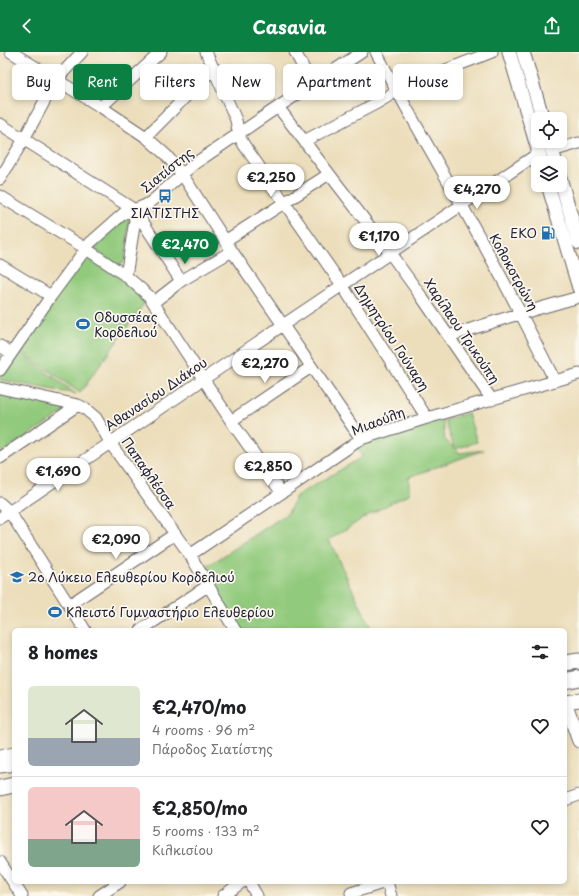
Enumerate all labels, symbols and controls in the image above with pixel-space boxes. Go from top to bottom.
text: Casavia [253,13,326,40]
icon: back [16,15,38,37]
icon: share [541,15,563,37]
chip: Buy [12,64,65,100]
chip: Rent [73,64,132,100]
chip: Filters [140,64,209,100]
chip: New [217,64,275,100]
chip: Apartment [283,64,385,100]
chip: House [393,64,463,100]
map controls [531,112,567,192]
button: locate [531,112,567,148]
street label: Σιατίστης [136,142,197,197]
button: layers [531,156,567,192]
pin: €2,250 [238,164,304,198]
text: €2,250 [246,167,296,186]
pin: €4,270 [444,176,510,210]
text: €4,270 [453,179,501,198]
bus stop icon: ΣΙΑΤΙΣΤΗΣ [157,188,173,204]
place label: ΣΙΑΤΙΣΤΗΣ [131,203,199,222]
pin: €1,170 [346,223,412,257]
place label: EKO [510,223,537,242]
fuel station icon: EKO [540,225,556,241]
text: €1,170 [358,226,400,245]
street label: Κολοκοτρώνη [485,230,543,314]
pin: €2,470 [152,231,218,265]
text: €2,470 [161,234,209,253]
street label: Χαρίλαου Τρικούπη [420,274,505,387]
street label: Δημητρίου Γούναρη [350,279,435,394]
place label: Οδυσσέας Κορδελιού [94,307,158,341]
sports icon: Οδυσσέας Κορδελιού [75,316,91,332]
pin: €2,270 [232,350,298,384]
street label: Αθανασίου Διάκου [101,352,211,435]
text: €2,270 [241,353,289,372]
street label: Μιαούλη [348,402,407,439]
street label: Παπαφλέσσα [118,433,181,513]
pin: €2,850 [235,453,301,487]
text: €2,850 [244,456,292,475]
pin: €1,690 [25,458,91,492]
text: €1,690 [35,461,81,480]
pin: €2,090 [83,526,149,560]
text: €2,090 [91,529,141,548]
place label: 2ο Λύκειο Ελευθερίου Κορδελιού [28,567,235,586]
school or university icon: 2ο Λύκειο Ελευθερίου Κορδελιού [9,569,25,585]
place label: Κλειστό Γυμναστήριο Ελευθερίου [66,602,274,621]
sports icon: Κλειστό Γυμναστήριο Ελευθερίου [47,604,63,620]
text: 8 homes [28,639,98,665]
icon: filters [529,641,551,663]
text: €2,470/mo [152,694,246,720]
icon: home [60,702,108,750]
icon: heart [529,715,551,737]
text: 4 rooms · 96 m² [152,720,255,739]
text: Πάροδος Σιατίστης [152,739,273,758]
text: €2,850/mo [152,795,247,821]
icon: home [60,803,108,851]
icon: heart [529,816,551,838]
text: 5 rooms · 133 m² [152,821,260,840]
text: Κιλκισίου [152,840,213,859]

